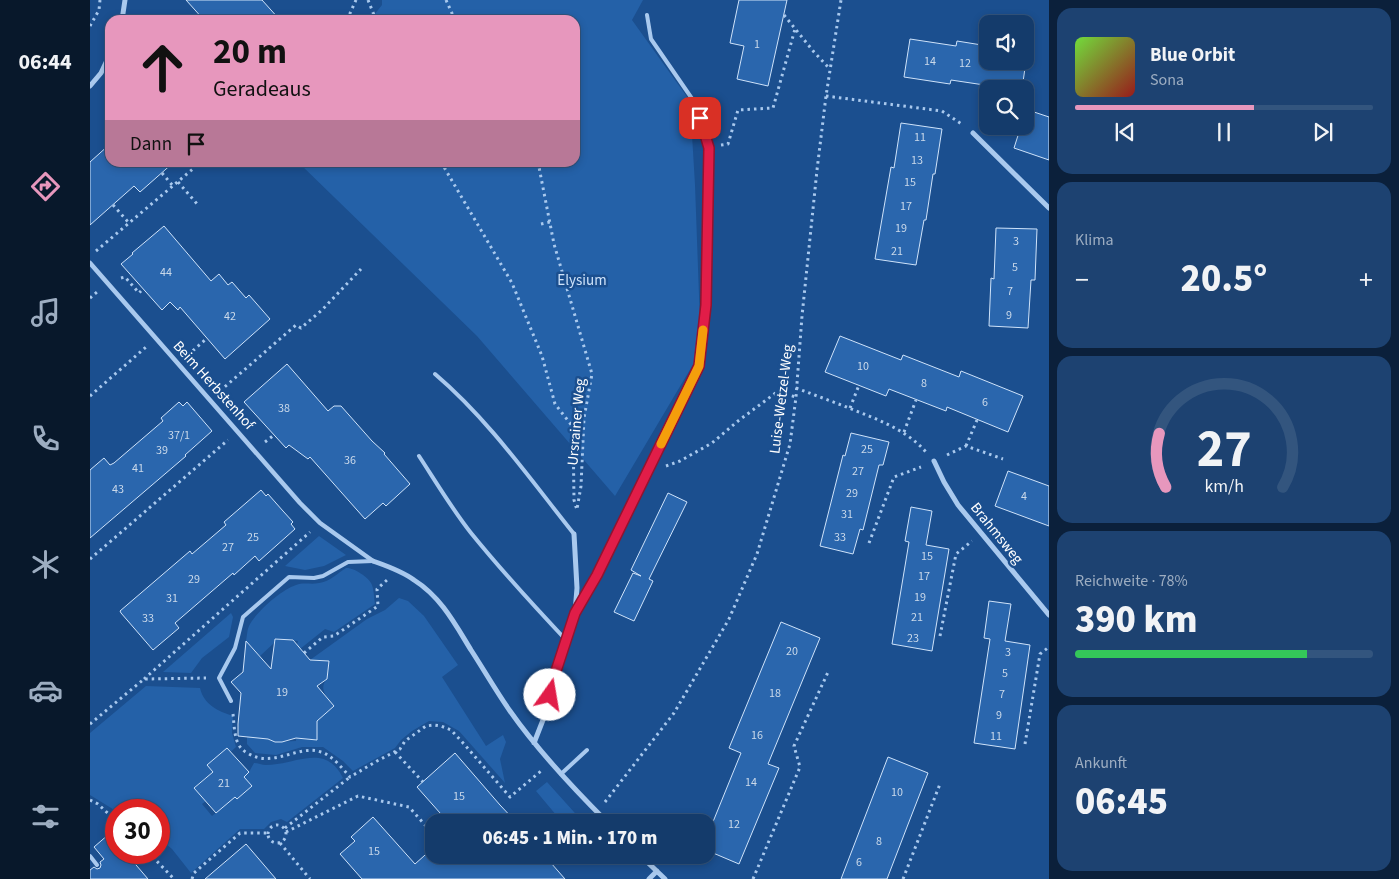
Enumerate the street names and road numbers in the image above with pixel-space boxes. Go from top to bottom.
street label: Beim Herbstenhof [168,336,260,435]
street label: Luise-Wetzel-Weg [764,343,799,455]
street label: Ursrainer Weg [562,377,591,467]
street label: Brahmsweg [965,498,1028,569]

